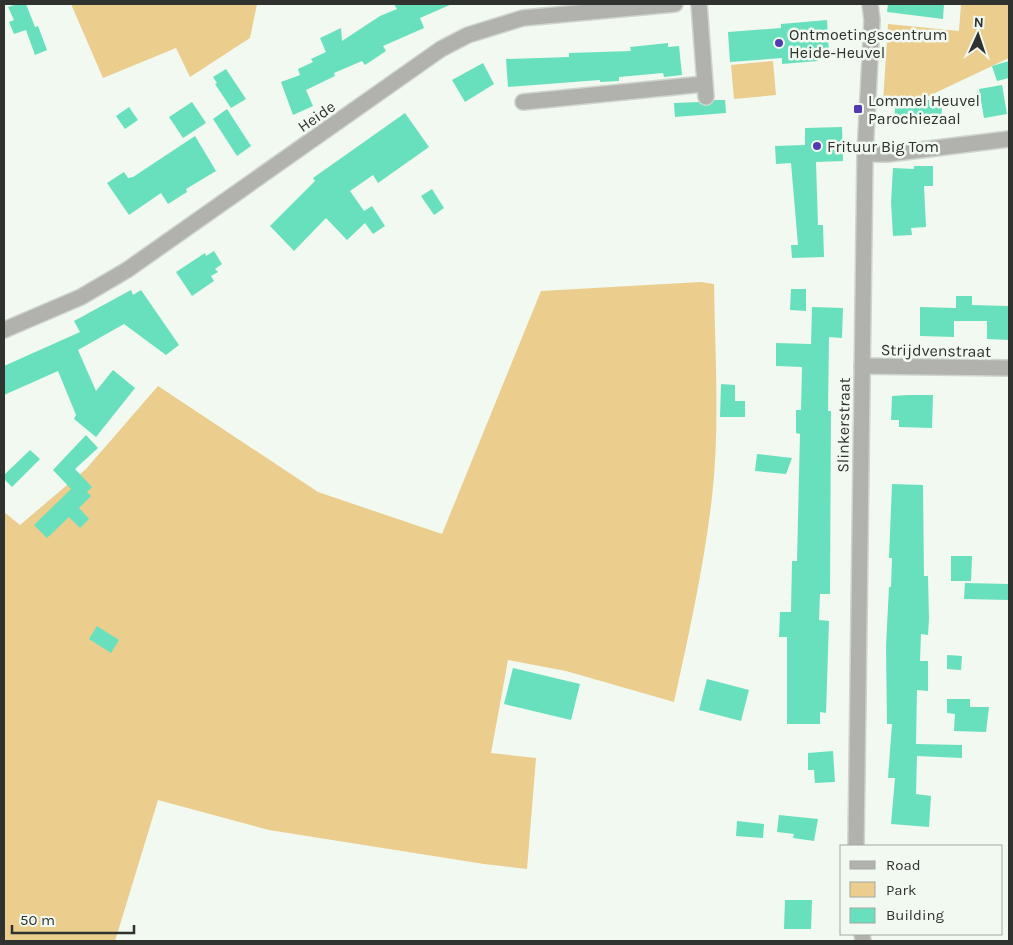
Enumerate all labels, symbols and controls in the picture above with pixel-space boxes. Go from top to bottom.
north arrow [953,10,1003,60]
text: N [973,14,984,31]
place label: Ontmoetingscentrum Heide-Heuvel [789,25,947,62]
marker: Ontmoetingscentrum Heide-Heuvel [773,37,785,49]
place label: Lommel Heuvel Parochiezaal [868,91,980,128]
street label: Heide [294,97,339,136]
marker: Lommel Heuvel Parochiezaal [852,103,864,115]
place label: Frituur Big Tom [827,137,939,156]
marker: Frituur Big Tom [811,140,823,152]
street label: Strijdvenstraat [881,340,991,361]
street label: Slinkerstraat [833,377,854,473]
legend [840,845,1003,935]
text: Road [886,856,921,874]
text: Park [886,881,916,899]
scale bar [12,902,135,934]
text: Building [886,906,944,924]
text: 50 m [20,911,55,929]

